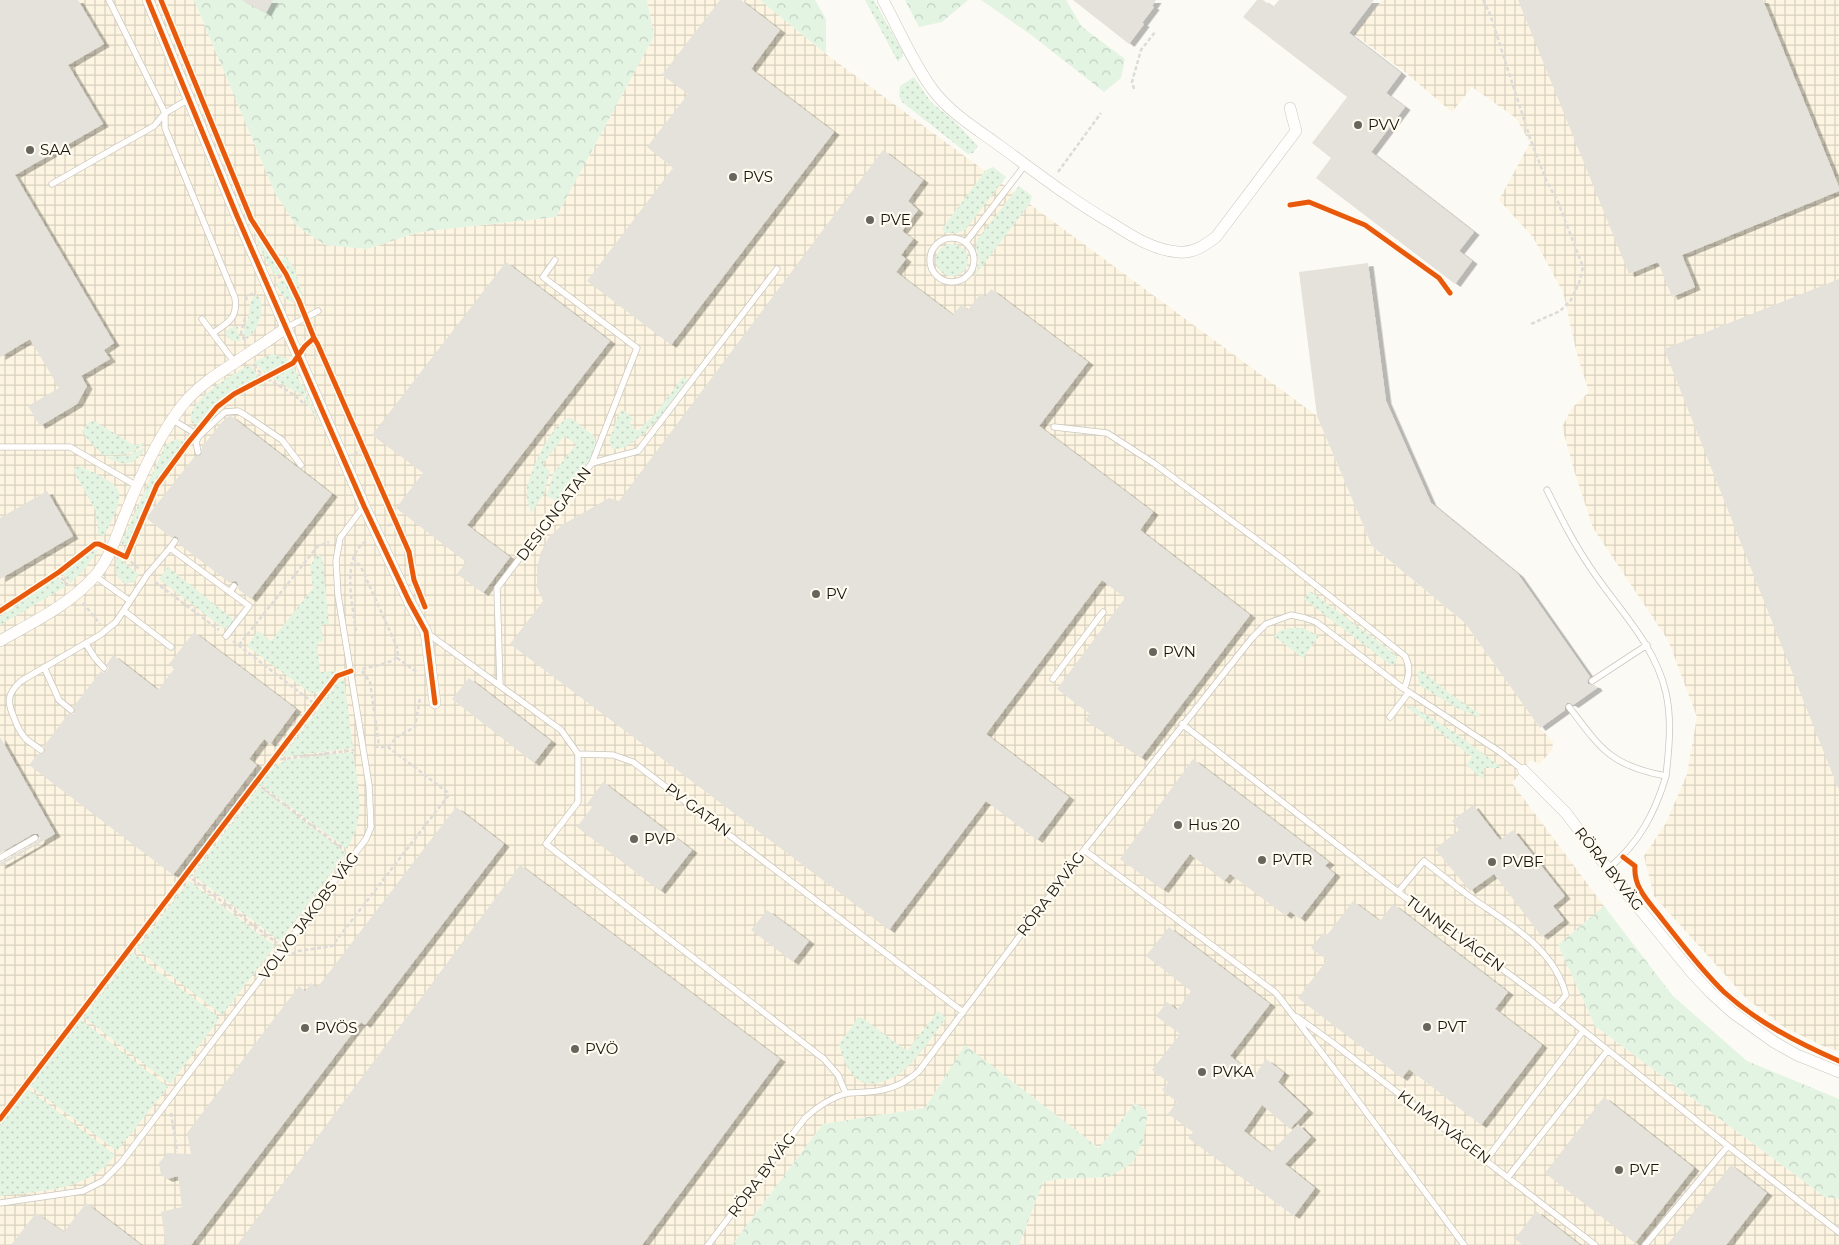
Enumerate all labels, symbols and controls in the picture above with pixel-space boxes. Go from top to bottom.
place label: PVV [1368,115,1400,134]
marker: PVV [1352,119,1364,131]
place label: SAA [40,140,71,159]
marker: SAA [24,144,36,156]
place label: PVS [743,167,773,186]
marker: PVS [727,171,739,183]
place label: PVE [880,210,911,229]
marker: PVE [864,214,876,226]
street label: DESIGNGATAN [512,463,595,564]
place label: PV [826,584,848,603]
marker: PV [810,588,822,600]
place label: PVN [1163,642,1196,661]
marker: PVN [1147,646,1159,658]
street label: PV GATAN [662,779,735,841]
place label: Hus 20 [1188,815,1240,834]
marker: Hus 20 [1172,819,1184,831]
street label: RÖRA BYVÄG [1571,823,1648,914]
place label: PVP [644,829,676,848]
marker: PVP [628,833,640,845]
street label: VOLVO JAKOBS VÄG [254,848,363,983]
street label: RÖRA BYVÄG [1013,848,1089,940]
place label: PVTR [1272,850,1313,869]
place label: PVBF [1502,852,1544,871]
marker: PVTR [1256,854,1268,866]
marker: PVBF [1486,856,1498,868]
street label: TUNNELVÄGEN [1402,891,1508,976]
place label: PVT [1437,1017,1467,1036]
place label: PVÖS [315,1018,358,1037]
marker: PVT [1421,1021,1433,1033]
marker: PVÖS [299,1022,311,1034]
place label: PVÖ [585,1039,618,1058]
marker: PVÖ [569,1043,581,1055]
place label: PVKA [1212,1062,1254,1081]
marker: PVKA [1196,1066,1208,1078]
street label: KLIMATVÄGEN [1394,1085,1495,1168]
street label: RÖRA BYVÄG [724,1129,800,1221]
place label: PVF [1629,1160,1659,1179]
marker: PVF [1613,1164,1625,1176]

